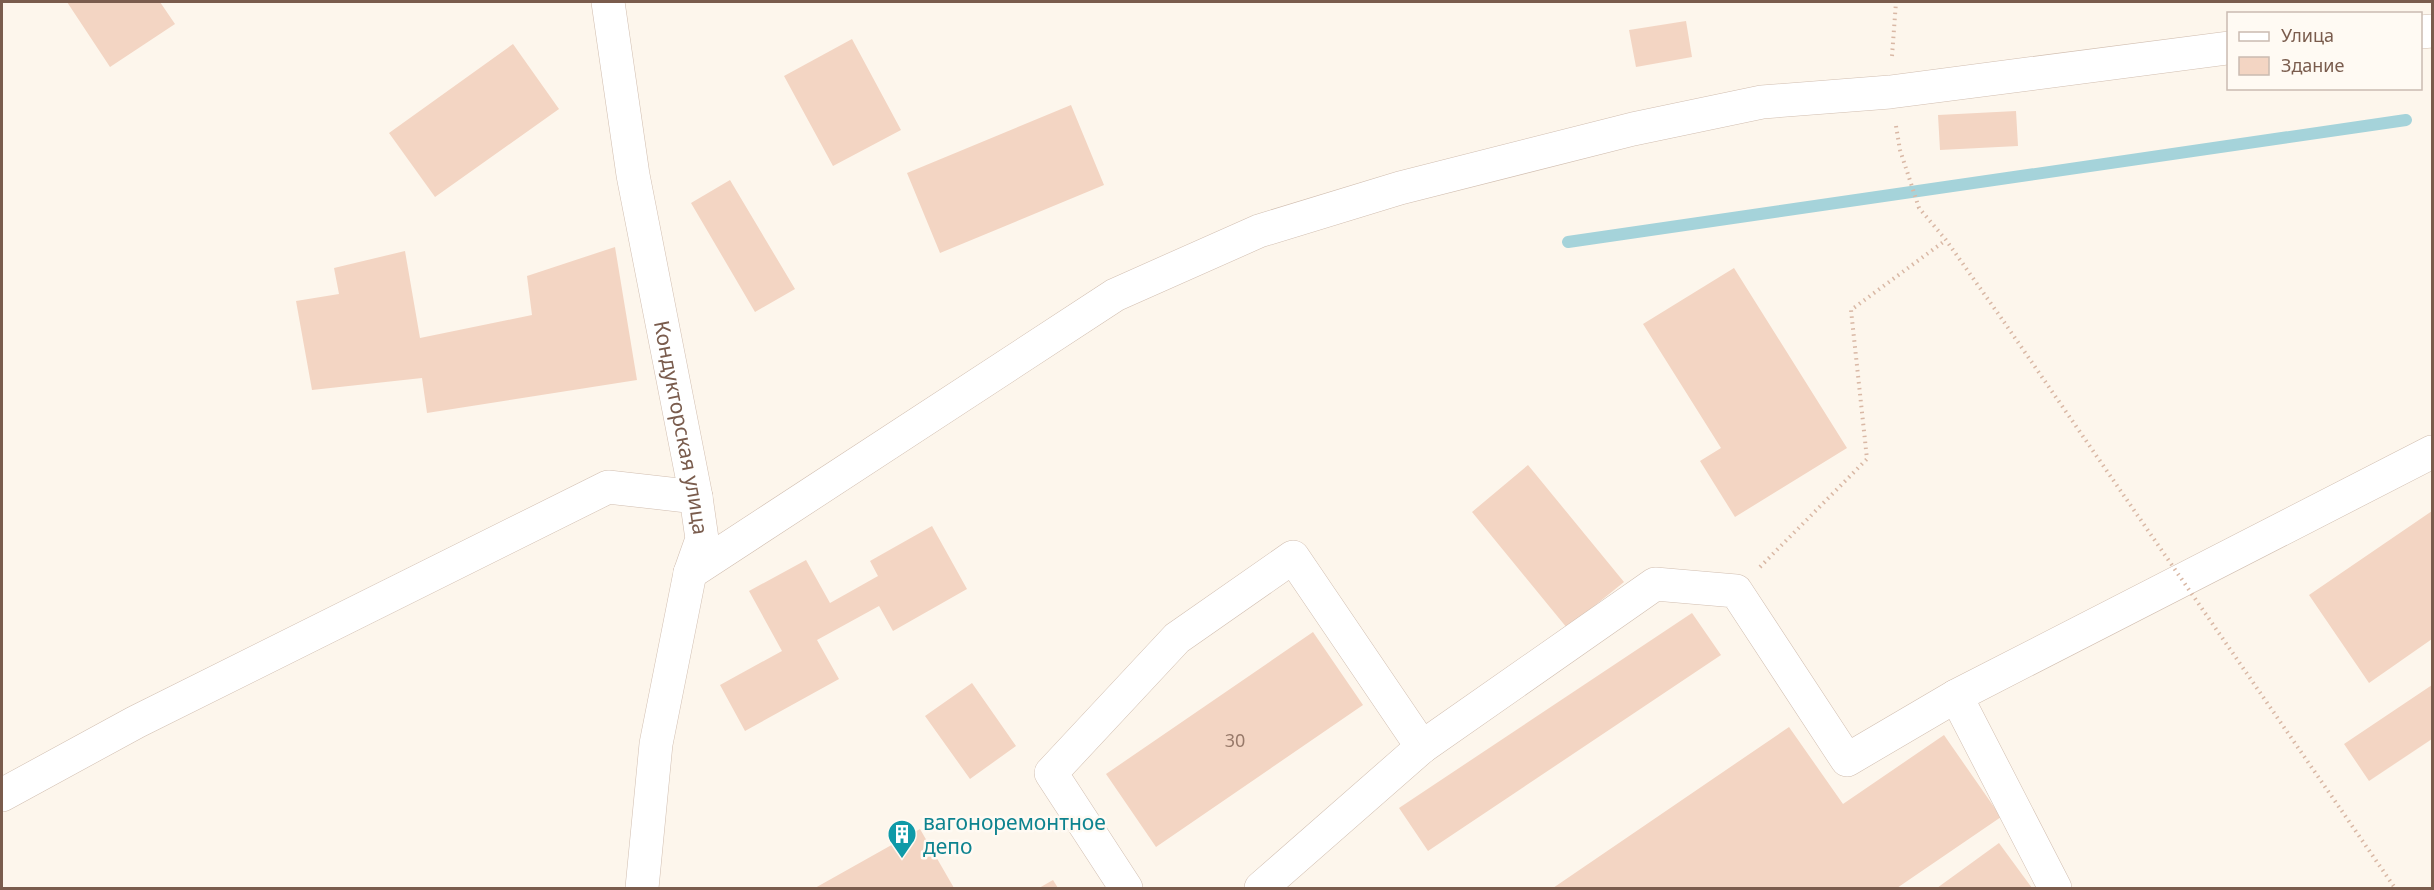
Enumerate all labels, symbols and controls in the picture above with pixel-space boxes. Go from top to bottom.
legend [2227,12,2422,90]
text: Улица [2281,23,2334,47]
text: Здание [2281,53,2345,77]
street label: Кондукторская улица [648,318,715,536]
house number: 30 [1225,728,1245,752]
place label: вагоноремонтное депо [923,808,1106,860]
building icon: вагоноремонтное депо [886,818,918,860]

